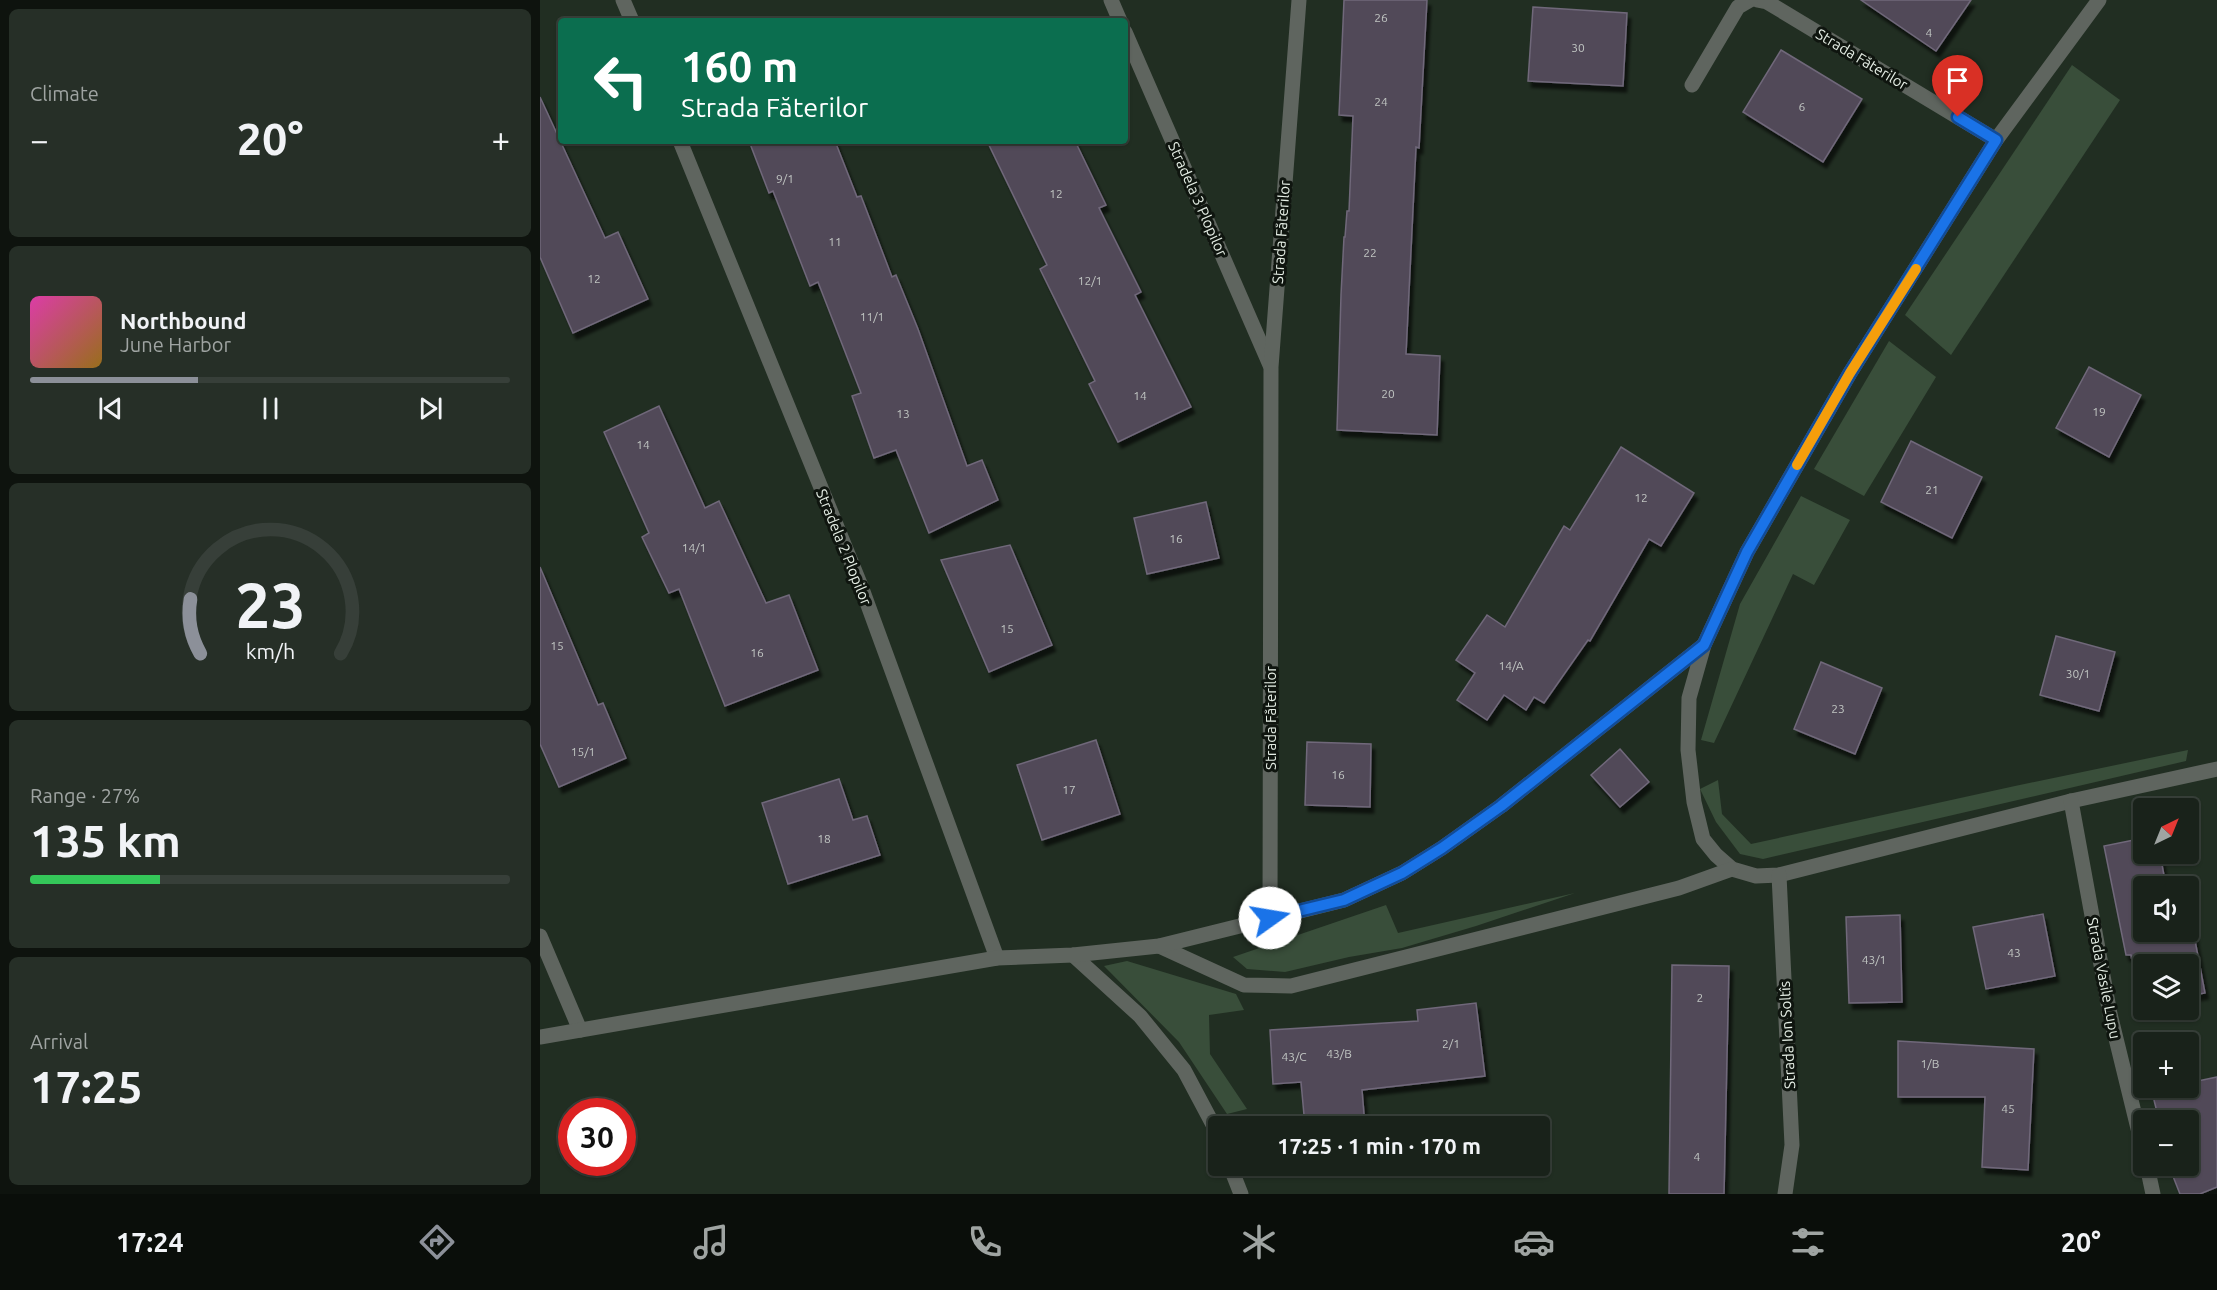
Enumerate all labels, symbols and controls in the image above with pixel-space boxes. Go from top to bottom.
house number: 26 [1374,11,1388,24]
street label: Strada Făterilor [1813,25,1911,93]
house number: 4 [1926,26,1933,39]
house number: 30 [1571,41,1585,54]
icon: left [582,42,660,120]
text: 160 m [681,43,798,90]
pin [1932,55,1983,117]
icon: arrive [1941,64,1974,97]
text: Climate [30,82,99,105]
text: Strada Făterilor [681,92,868,122]
house number: 24 [1374,95,1388,108]
house number: 6 [1799,100,1806,113]
text: 20° [237,113,303,164]
text: − [30,121,49,158]
text: + [491,121,510,158]
street label: Stradela 3 Plopilor [1165,139,1231,259]
house number: 9/1 [776,172,794,185]
street label: Strada Făterilor [1269,179,1293,284]
house number: 12 [1049,187,1063,200]
house number: 11 [828,235,842,248]
house number: 22 [1363,246,1377,259]
house number: 12 [587,272,601,285]
house number: 12/1 [1078,274,1102,287]
text: Northbound [120,308,246,333]
house number: 11/1 [860,310,884,323]
text: June Harbor [120,333,231,356]
house number: 20 [1381,387,1395,400]
house number: 14 [1133,389,1147,402]
icon: previous [94,392,127,425]
icon: pause [254,392,287,425]
icon: next [414,392,447,425]
house number: 19 [2092,405,2106,418]
house number: 13 [896,407,910,420]
house number: 14 [636,438,650,451]
house number: 21 [1925,483,1939,496]
street label: Stradela 2 Plopilor [813,486,875,608]
house number: 12 [1634,491,1648,504]
house number: 16 [1169,532,1183,545]
house number: 14/1 [682,541,706,554]
text: 23 [235,570,305,640]
house number: 15 [1000,622,1014,635]
text: km/h [245,639,295,663]
house number: 15 [550,639,564,652]
house number: 16 [750,646,764,659]
house number: 14/A [1498,659,1524,672]
street label: Strada Făterilor [1262,666,1279,770]
house number: 30/1 [2066,667,2090,680]
house number: 23 [1831,702,1845,715]
house number: 15/1 [571,745,595,758]
house number: 16 [1331,768,1345,781]
house number: 17 [1062,783,1076,796]
text: Range · 27% [30,784,140,807]
north arrow [2133,798,2199,864]
map controls [2133,798,2199,1176]
text: 135 km [30,815,181,866]
house number: 18 [817,832,831,845]
button: sound [2133,876,2199,942]
position arrow [1238,886,1302,950]
street label: Strada Vasile Lupu [2084,916,2124,1040]
house number: 43 [2007,946,2021,959]
house number: 43/1 [1862,953,1886,966]
button: layers [2133,954,2199,1020]
street label: Strada Ion Soltîs [1776,980,1798,1090]
house number: 2 [1697,991,1703,1004]
text: Arrival [30,1030,88,1053]
button: + [2133,1032,2199,1098]
house number: 2/1 [1442,1037,1460,1050]
house number: 43/B [1326,1047,1352,1060]
house number: 43/C [1281,1050,1307,1063]
house number: 1/B [1921,1057,1939,1070]
text: 17:25 [30,1061,143,1112]
speed limit sign: 30 [558,1098,636,1176]
house number: 45 [2001,1102,2015,1115]
button: − [2133,1110,2199,1176]
text: 17:25 · 1 min · 170 m [1277,1133,1481,1158]
house number: 4 [1694,1150,1701,1163]
icon: directions [416,1221,458,1263]
icon: music [690,1221,732,1263]
icon: phone [964,1221,1006,1263]
icon: climate [1238,1221,1280,1263]
icon: car [1513,1221,1555,1263]
icon: filters [1787,1221,1829,1263]
text: 17:24 [116,1227,184,1257]
text: 20° [2061,1227,2101,1257]

